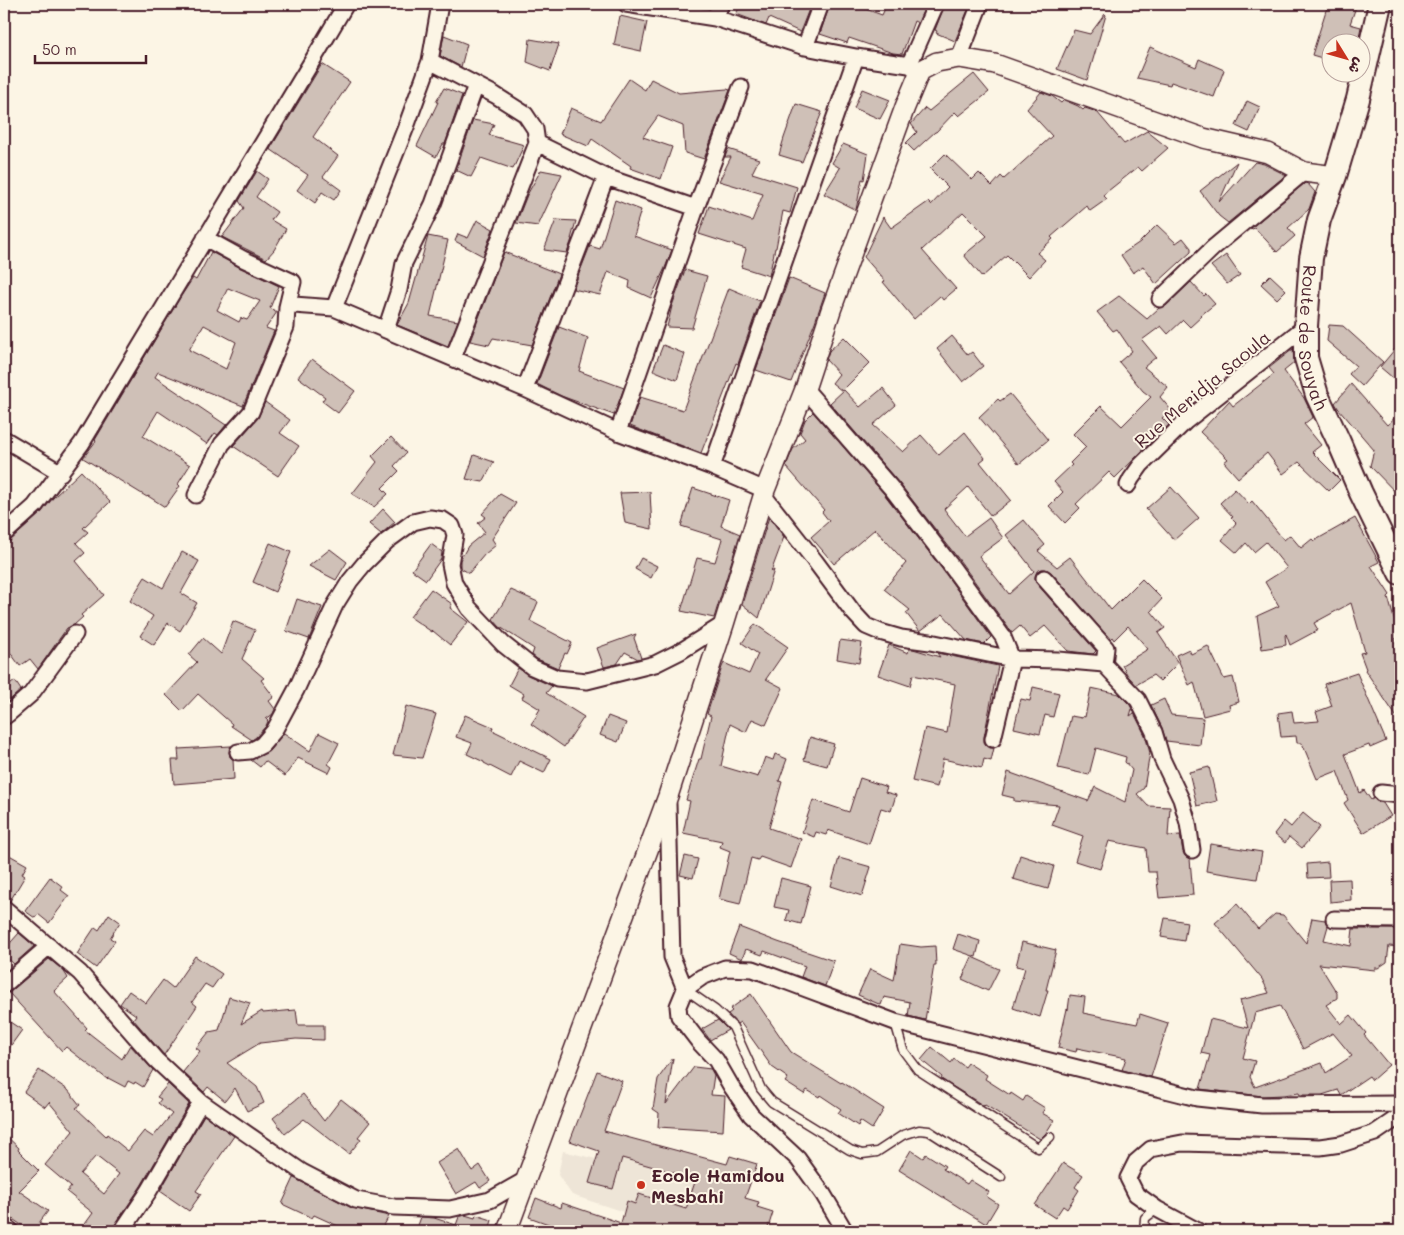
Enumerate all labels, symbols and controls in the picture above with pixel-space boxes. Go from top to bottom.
scale bar [35,32,146,64]
north arrow [1322,32,1372,82]
text: 50 m [42,39,77,59]
text: ش [1345,54,1369,78]
street label: Route de Souyah [1294,264,1334,414]
street label: Rue Meridja Saoula [1129,325,1275,453]
place label: Ecole Hamidou Mesbahi [651,1163,785,1208]
marker: Ecole Hamidou Mesbahi [635,1179,647,1191]

